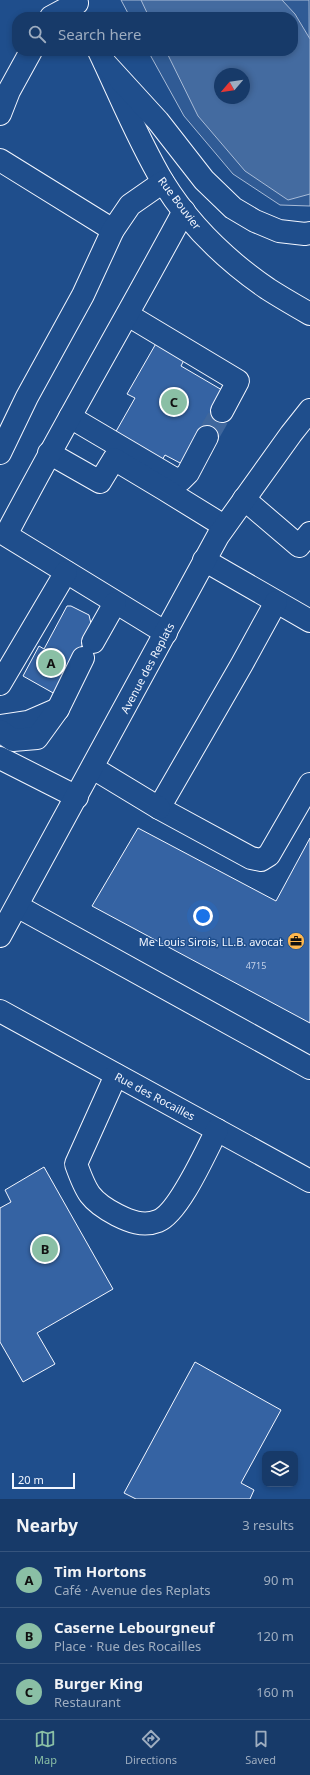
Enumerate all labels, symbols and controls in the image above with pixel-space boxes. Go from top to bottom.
search box [12,12,298,56]
icon: search [26,23,48,45]
text: Search here [58,24,141,44]
north arrow [214,68,250,104]
street label: Rue Bouvier [155,174,205,233]
pin: C [161,387,187,417]
street label: Avenue des Replats [117,620,177,716]
pin: A [38,648,64,678]
your location [193,906,213,926]
office icon: Me Louis Sirois, LL.B. avocat [286,931,306,951]
place label: Me Louis Sirois, LL.B. avocat [139,934,283,949]
house number: 4715 [246,959,266,972]
street label: Rue des Rocailles [112,1069,198,1123]
pin: B [32,1234,58,1264]
map controls [262,1451,298,1487]
button: layers [262,1451,298,1487]
scale bar [12,1471,75,1490]
text: 20 m [18,1472,44,1487]
text: Nearby [16,1514,78,1537]
text: 3 results [242,1516,294,1534]
text: Tim Hortons [54,1561,146,1581]
text: A [25,1571,34,1589]
text: 90 m [264,1571,294,1589]
text: Café · Avenue des Replats [54,1581,211,1599]
text: Caserne Lebourgneuf [54,1617,215,1637]
text: B [25,1627,33,1645]
text: 120 m [256,1627,294,1645]
text: Place · Rue des Rocailles [54,1637,201,1655]
text: Burger King [54,1673,143,1693]
text: C [25,1683,33,1701]
text: 160 m [256,1683,294,1701]
text: Restaurant [54,1693,121,1711]
tab: Map [34,1728,57,1767]
tab: Directions [125,1728,177,1767]
tab: Saved [245,1728,276,1767]

